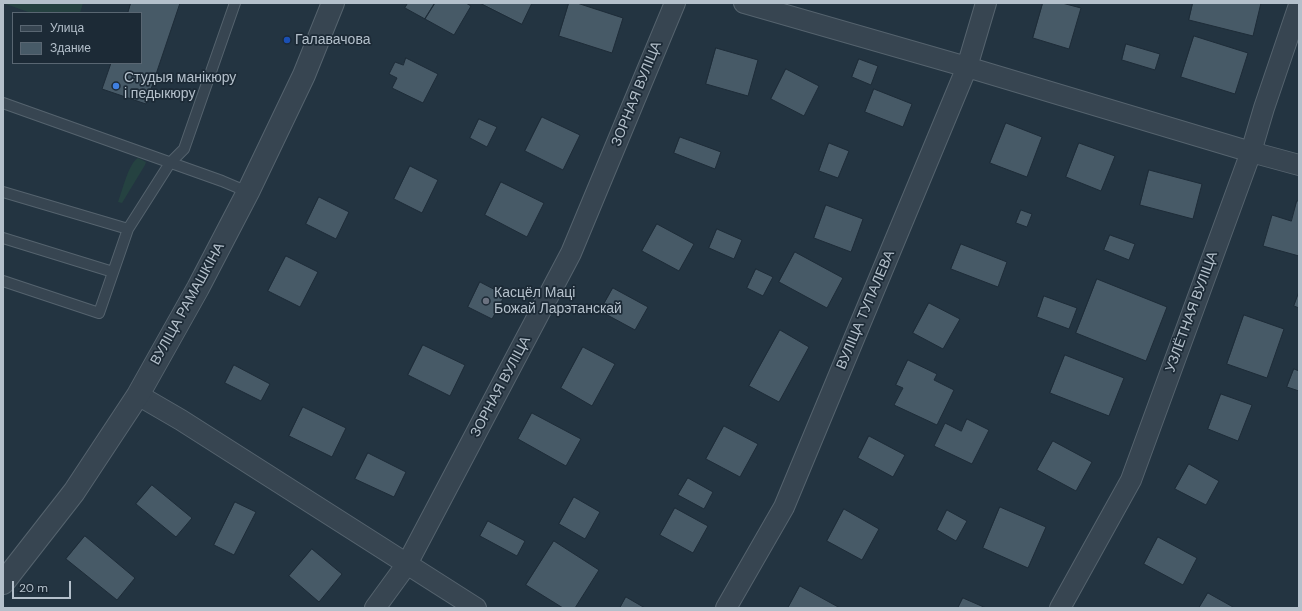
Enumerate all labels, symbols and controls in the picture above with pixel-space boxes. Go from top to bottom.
legend [12,12,142,64]
text: Улица [50,20,84,36]
place label: Галавачова [295,32,370,48]
marker: Галавачова [282,35,292,45]
street label: ЗОРНАЯ ВУЛІЦА [608,39,666,149]
text: Здание [50,40,91,56]
place label: Студыя манікюру і педыкюру [124,70,236,102]
marker: Студыя манікюру і педыкюру [111,81,121,91]
street label: ВУЛІЦА РАМАШКІНА [147,240,229,368]
street label: ВУЛІЦА ТУПАЛЕВА [833,248,899,372]
street label: УЗЛЁТНАЯ ВУЛІЦА [1162,249,1222,375]
place label: Касцёл Маці Божай Ларэтанскай [494,285,622,318]
marker: Касцёл Маці Божай Ларэтанскай [481,296,491,306]
street label: ЗОРНАЯ ВУЛІЦА [467,334,535,440]
scale bar [14,573,73,599]
text: 20 m [19,580,48,596]

